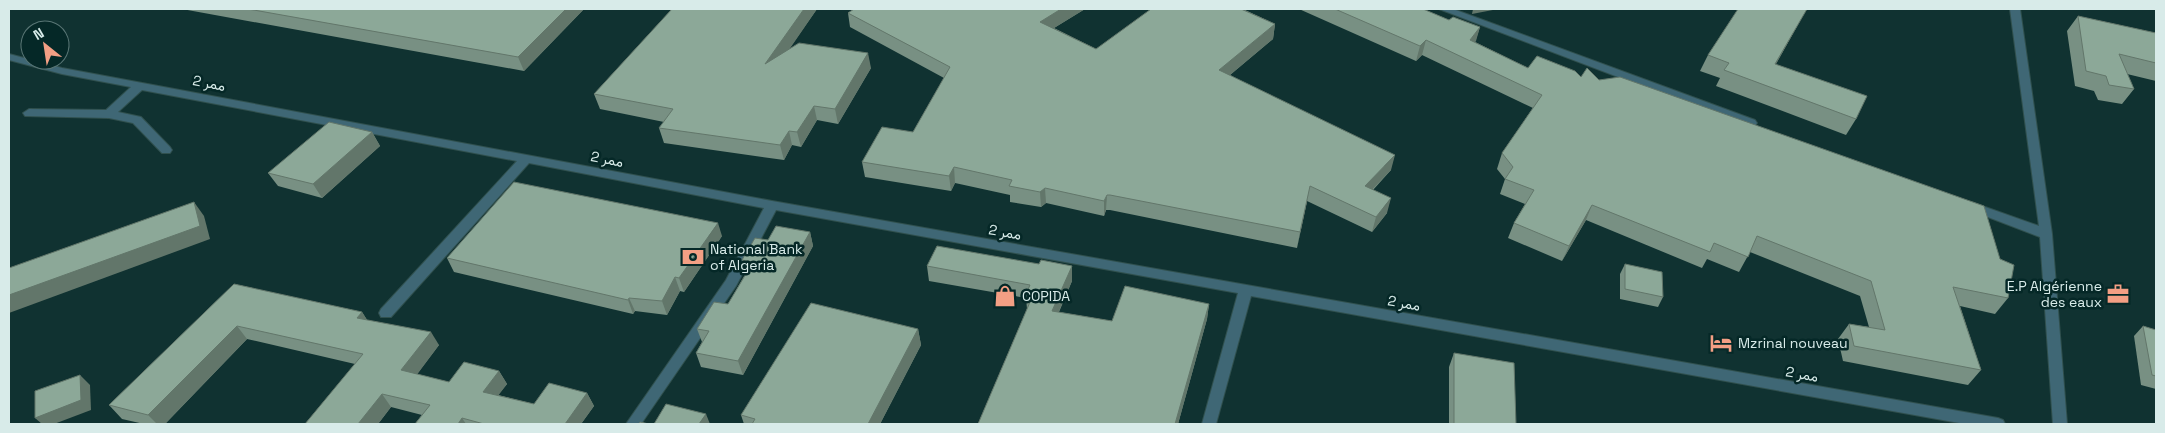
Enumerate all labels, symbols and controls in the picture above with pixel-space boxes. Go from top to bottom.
north arrow [20,20,70,70]
text: N [30,24,47,44]
street label: ممر 2 [191,71,227,95]
street label: ممر 2 [589,147,625,171]
street label: ممر 2 [987,220,1023,244]
place label: National Bank of Algeria [710,240,803,274]
bank icon: National Bank of Algeria [680,244,706,270]
place label: E.P Algérienne des eaux [2007,277,2102,311]
office icon: E.P Algérienne des eaux [2105,281,2131,307]
shop icon: COPIDA [992,283,1018,309]
place label: COPIDA [1022,287,1070,305]
street label: ممر 2 [1386,291,1422,315]
hotel icon: Mzrinal nouveau [1708,330,1734,356]
place label: Mzrinal nouveau [1738,334,1848,352]
street label: ممر 2 [1784,362,1820,386]

